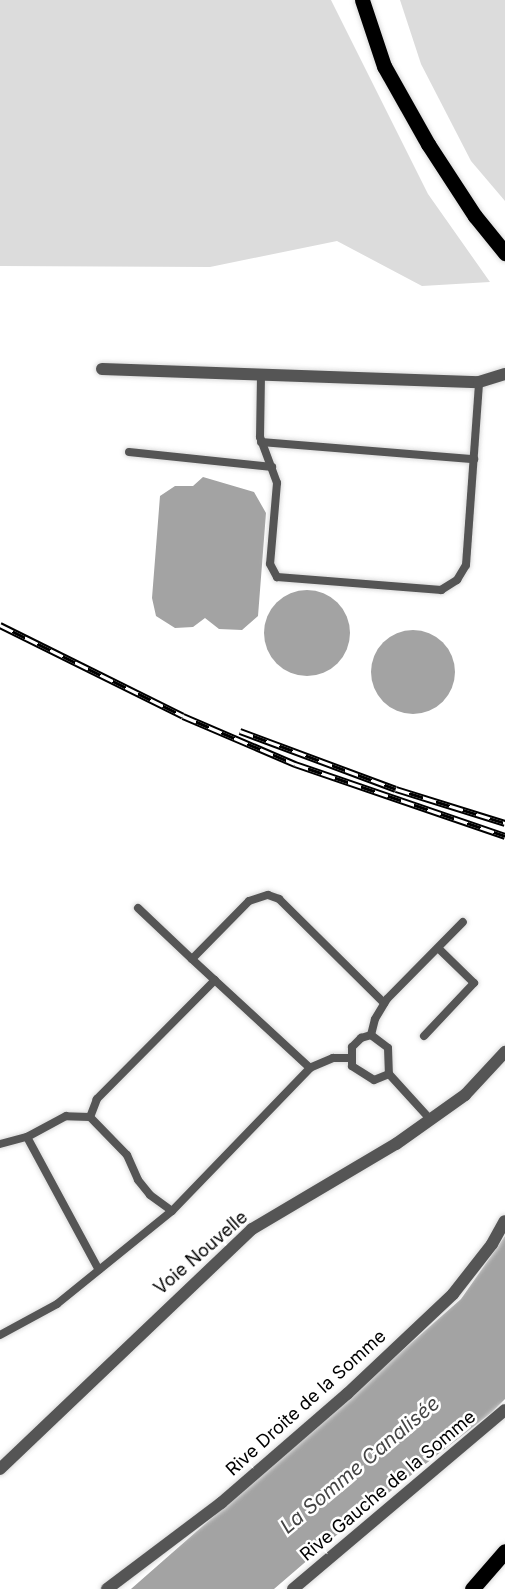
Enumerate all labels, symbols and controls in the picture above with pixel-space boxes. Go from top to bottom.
street label: Voie Nouvelle [150,1207,252,1299]
street label: Rive Droite de la Somme [222,1326,390,1480]
water label: La Somme Canalisée [276,1391,444,1539]
street label: Rive Gauche de la Somme [296,1406,480,1566]

